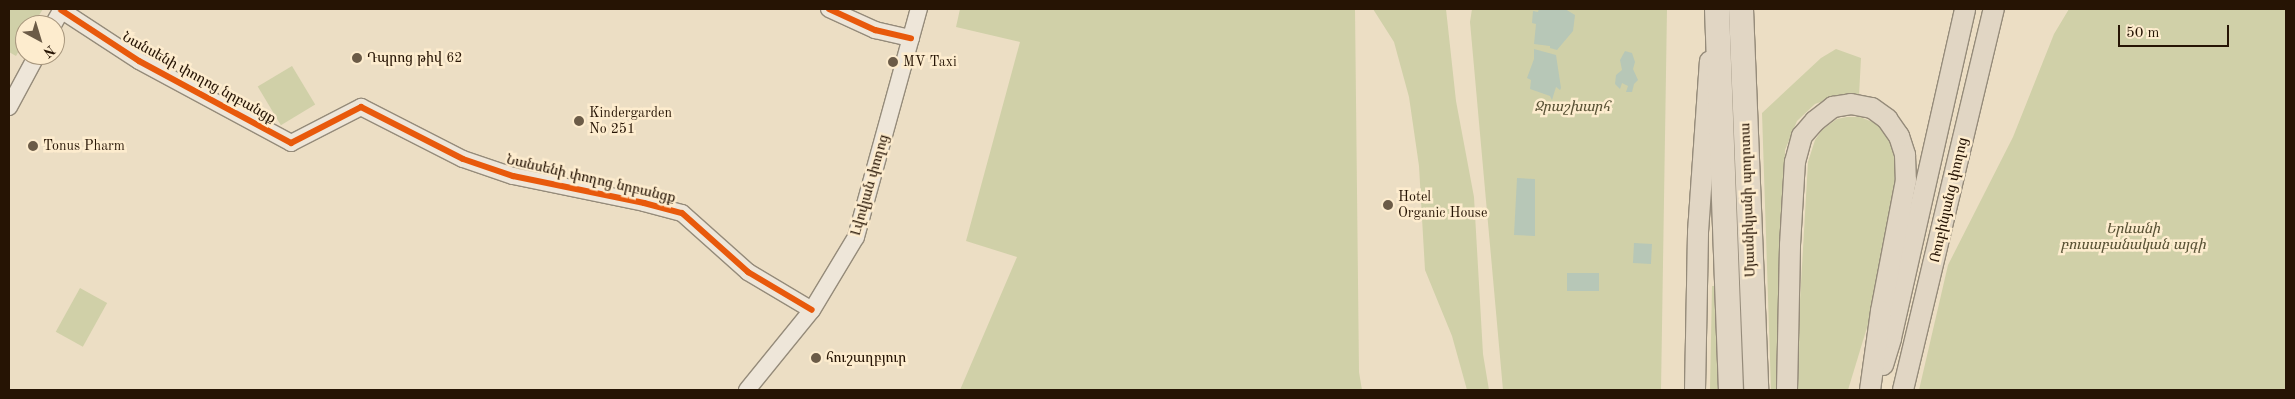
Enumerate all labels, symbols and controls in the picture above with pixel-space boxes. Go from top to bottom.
north arrow [15,15,65,65]
scale bar [2120,15,2231,47]
text: 50 m [2126,26,2160,41]
street label: Նանսենի փողոց նրբանցք [119,29,279,127]
text: N [40,42,57,60]
place label: Դպրոց թիվ 62 [367,50,462,66]
marker: Դպրոց թիվ 62 [351,52,363,64]
place label: MV Taxi [903,54,957,70]
marker: MV Taxi [887,56,899,68]
park label: Ջրաշխարհ [1534,99,1610,115]
place label: Kindergarden No 251 [589,105,672,138]
marker: Kindergarden No 251 [573,115,585,127]
street label: Մյասնիկյանի պողոտա [1737,123,1759,277]
street label: Լվովյան փողոց [848,132,892,238]
street label: Ռուբինյանց փողոց [1926,136,1972,264]
place label: Tonus Pharm [43,138,125,154]
marker: Tonus Pharm [27,140,39,152]
street label: Նանսենի փողոց նրբանցք [505,151,677,207]
place label: Hotel Organic House [1398,189,1487,222]
marker: Hotel Organic House [1382,199,1394,211]
park label: Երևանի բուսաբանական այգի [2060,221,2206,253]
place label: հուշաղբյուր [826,350,906,366]
marker: հուշաղբյուր [810,352,822,364]

